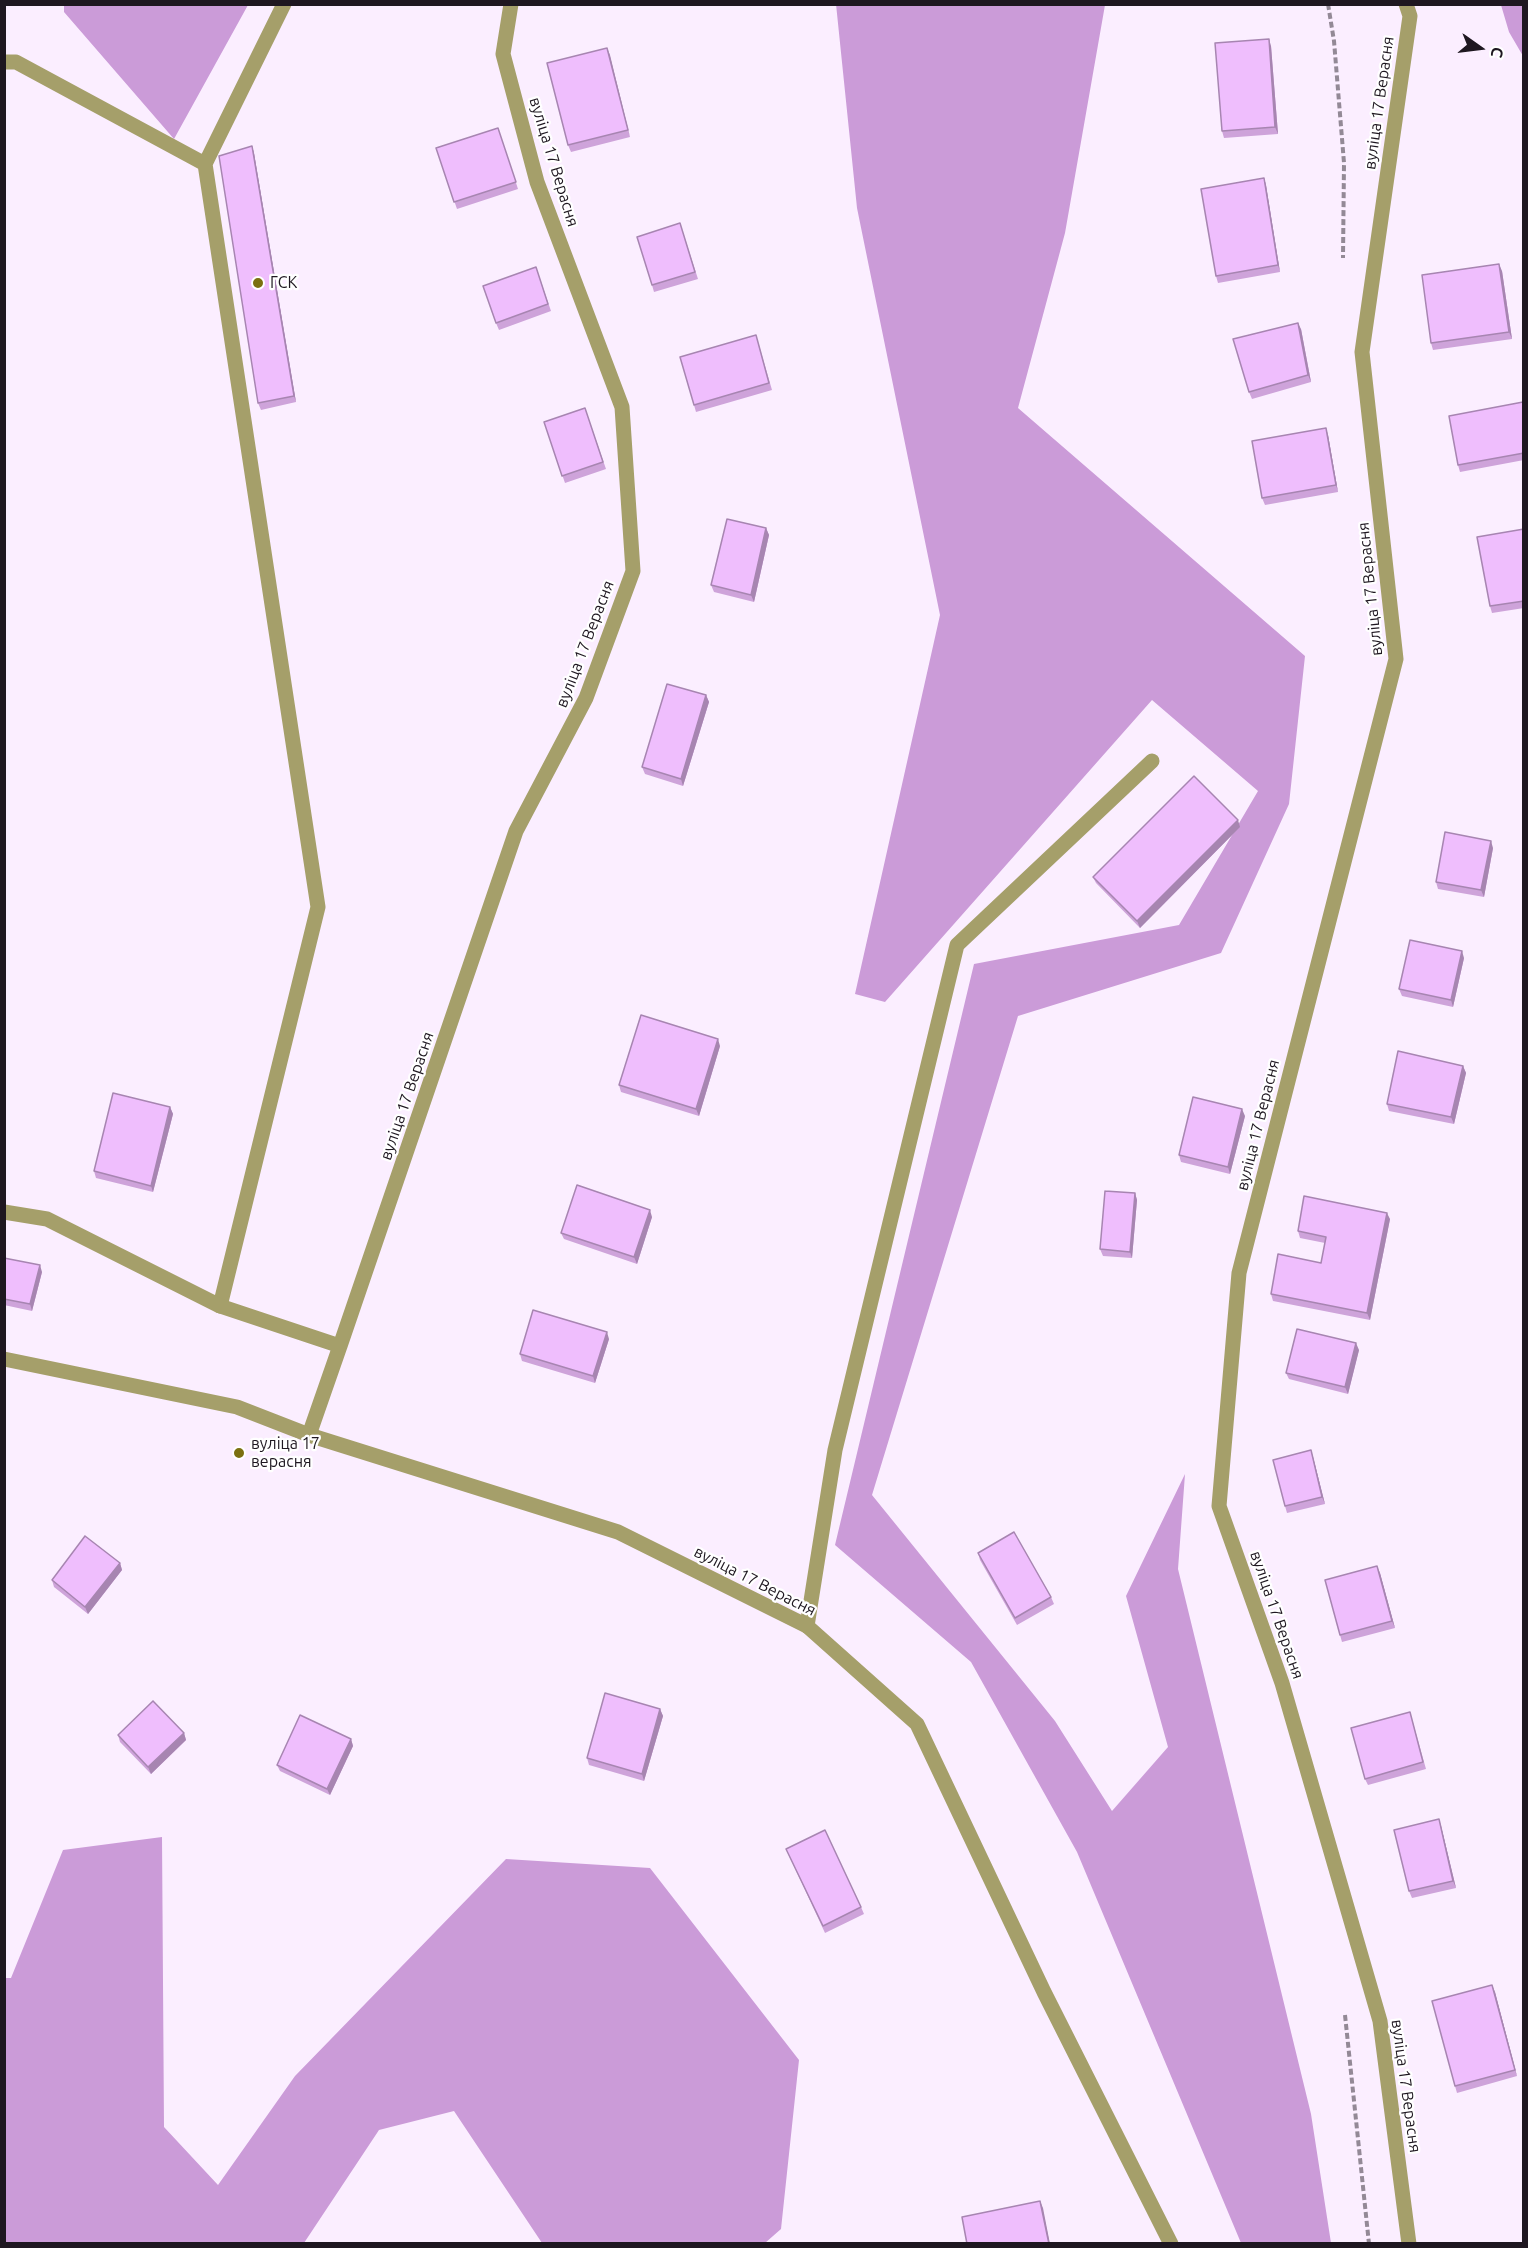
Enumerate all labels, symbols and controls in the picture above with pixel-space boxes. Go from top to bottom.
north arrow [1450,18,1510,78]
street label: вуліца 17 Верасня [1360,35,1398,171]
text: С [1487,45,1507,59]
street label: вуліца 17 Верасня [525,95,583,229]
place label: ГСК [270,273,297,293]
marker: ГСК [251,276,265,290]
street label: вуліца 17 Верасня [1353,521,1387,657]
street label: вуліца 17 Верасня [552,578,618,710]
street label: вуліца 17 Верасня [376,1029,438,1163]
street label: вуліца 17 Верасня [1232,1057,1284,1193]
place label: вуліца 17 верасня [251,1434,320,1472]
marker: вуліца 17 верасня [232,1446,246,1460]
street label: вуліца 17 Верасня [691,1542,819,1620]
street label: вуліца 17 Верасня [1246,1548,1308,1682]
street label: вуліца 17 Верасня [1387,2018,1425,2154]

